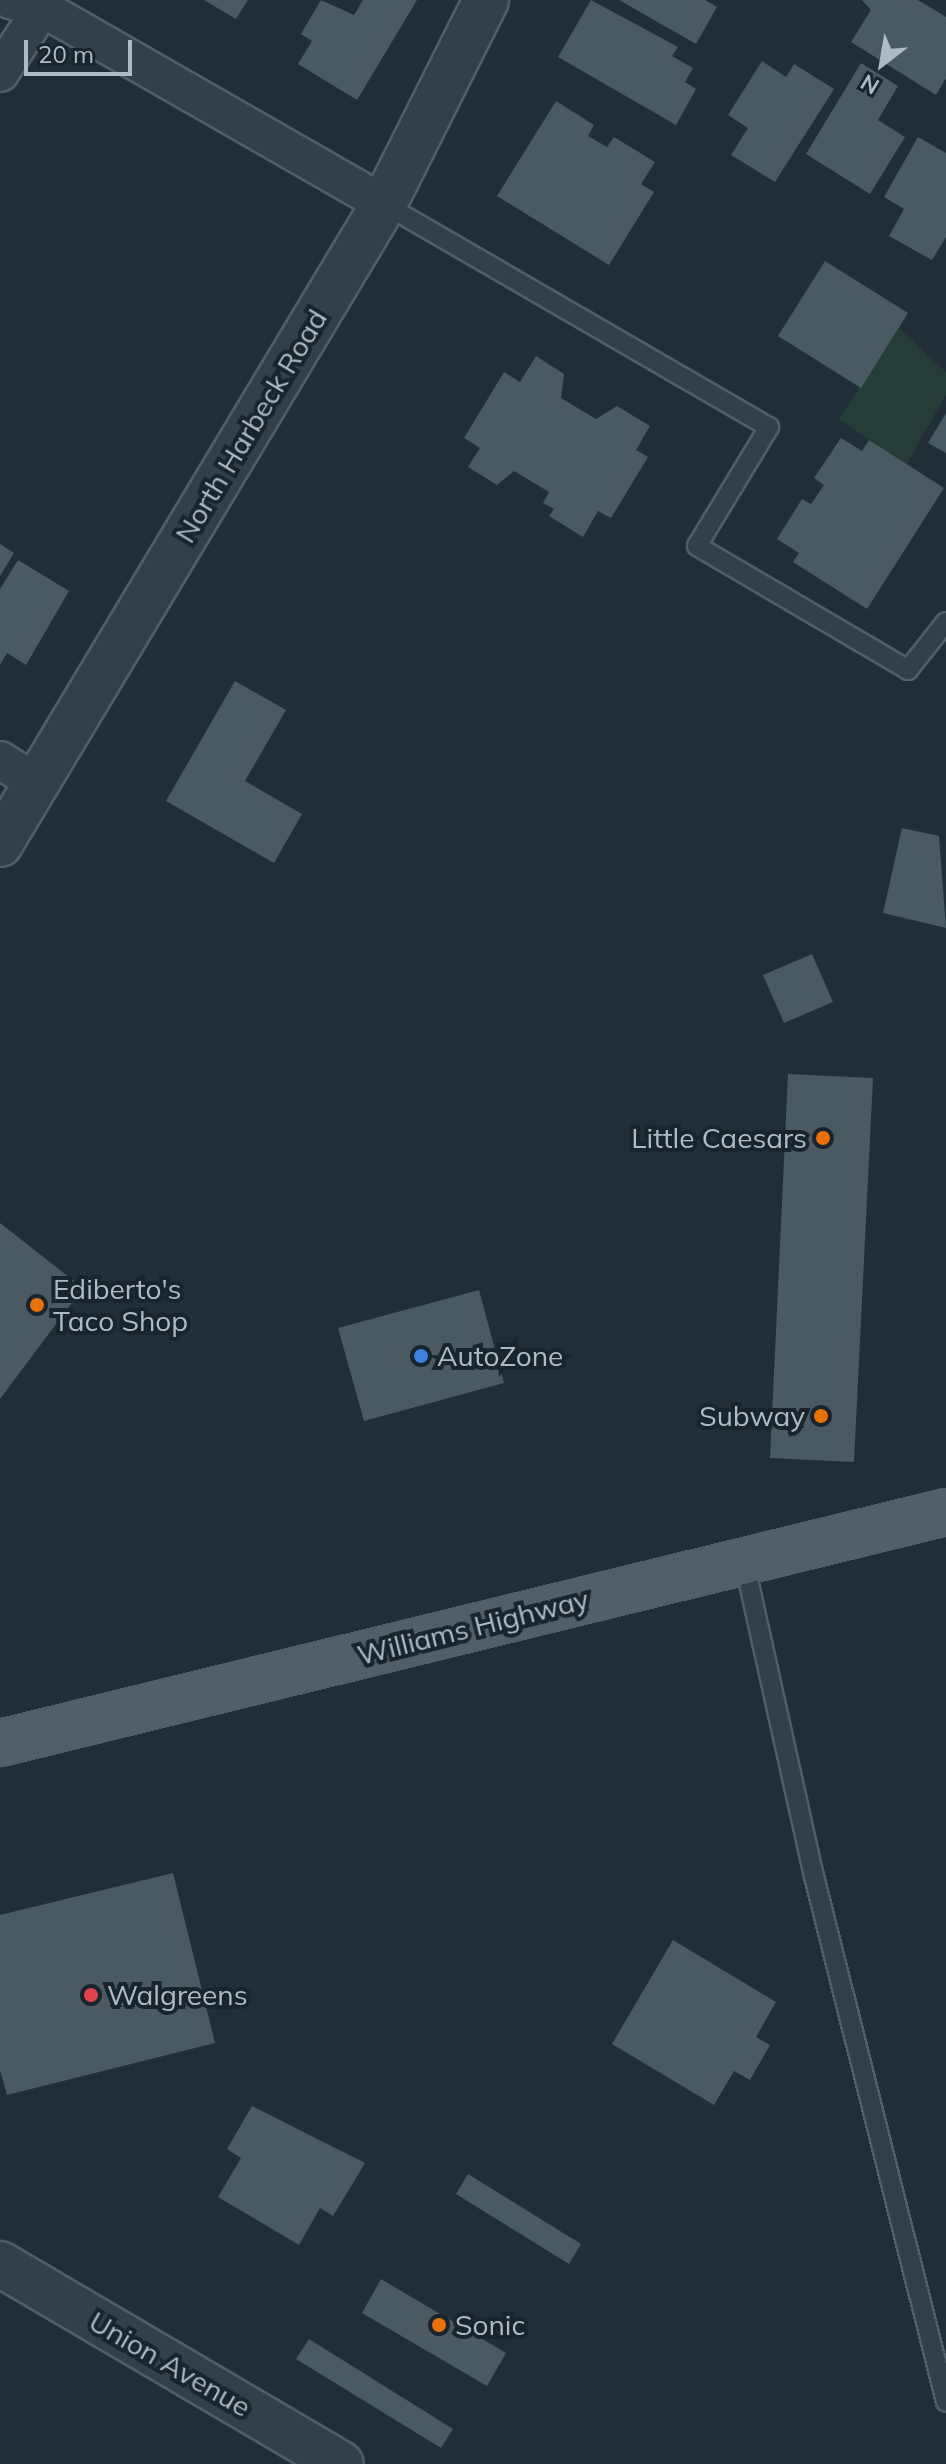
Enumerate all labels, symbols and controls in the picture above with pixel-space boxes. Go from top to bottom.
scale bar [28,24,136,74]
north arrow [842,24,922,104]
text: 20 m [38,39,94,69]
text: N [855,68,884,101]
street label: North Harbeck Road [168,303,334,549]
place label: Little Caesars [631,1121,807,1155]
marker: Little Caesars [814,1129,832,1147]
place label: Ediberto's Taco Shop [53,1272,188,1338]
marker: Ediberto's Taco Shop [28,1296,46,1314]
place label: AutoZone [437,1339,563,1373]
marker: AutoZone [412,1347,430,1365]
place label: Subway [699,1399,805,1433]
marker: Subway [812,1407,830,1425]
street label: Williams Highway [354,1582,592,1672]
place label: Walgreens [107,1978,248,2012]
marker: Walgreens [82,1986,100,2004]
street label: Union Avenue [83,2304,257,2424]
place label: Sonic [455,2308,525,2342]
marker: Sonic [430,2316,448,2334]

